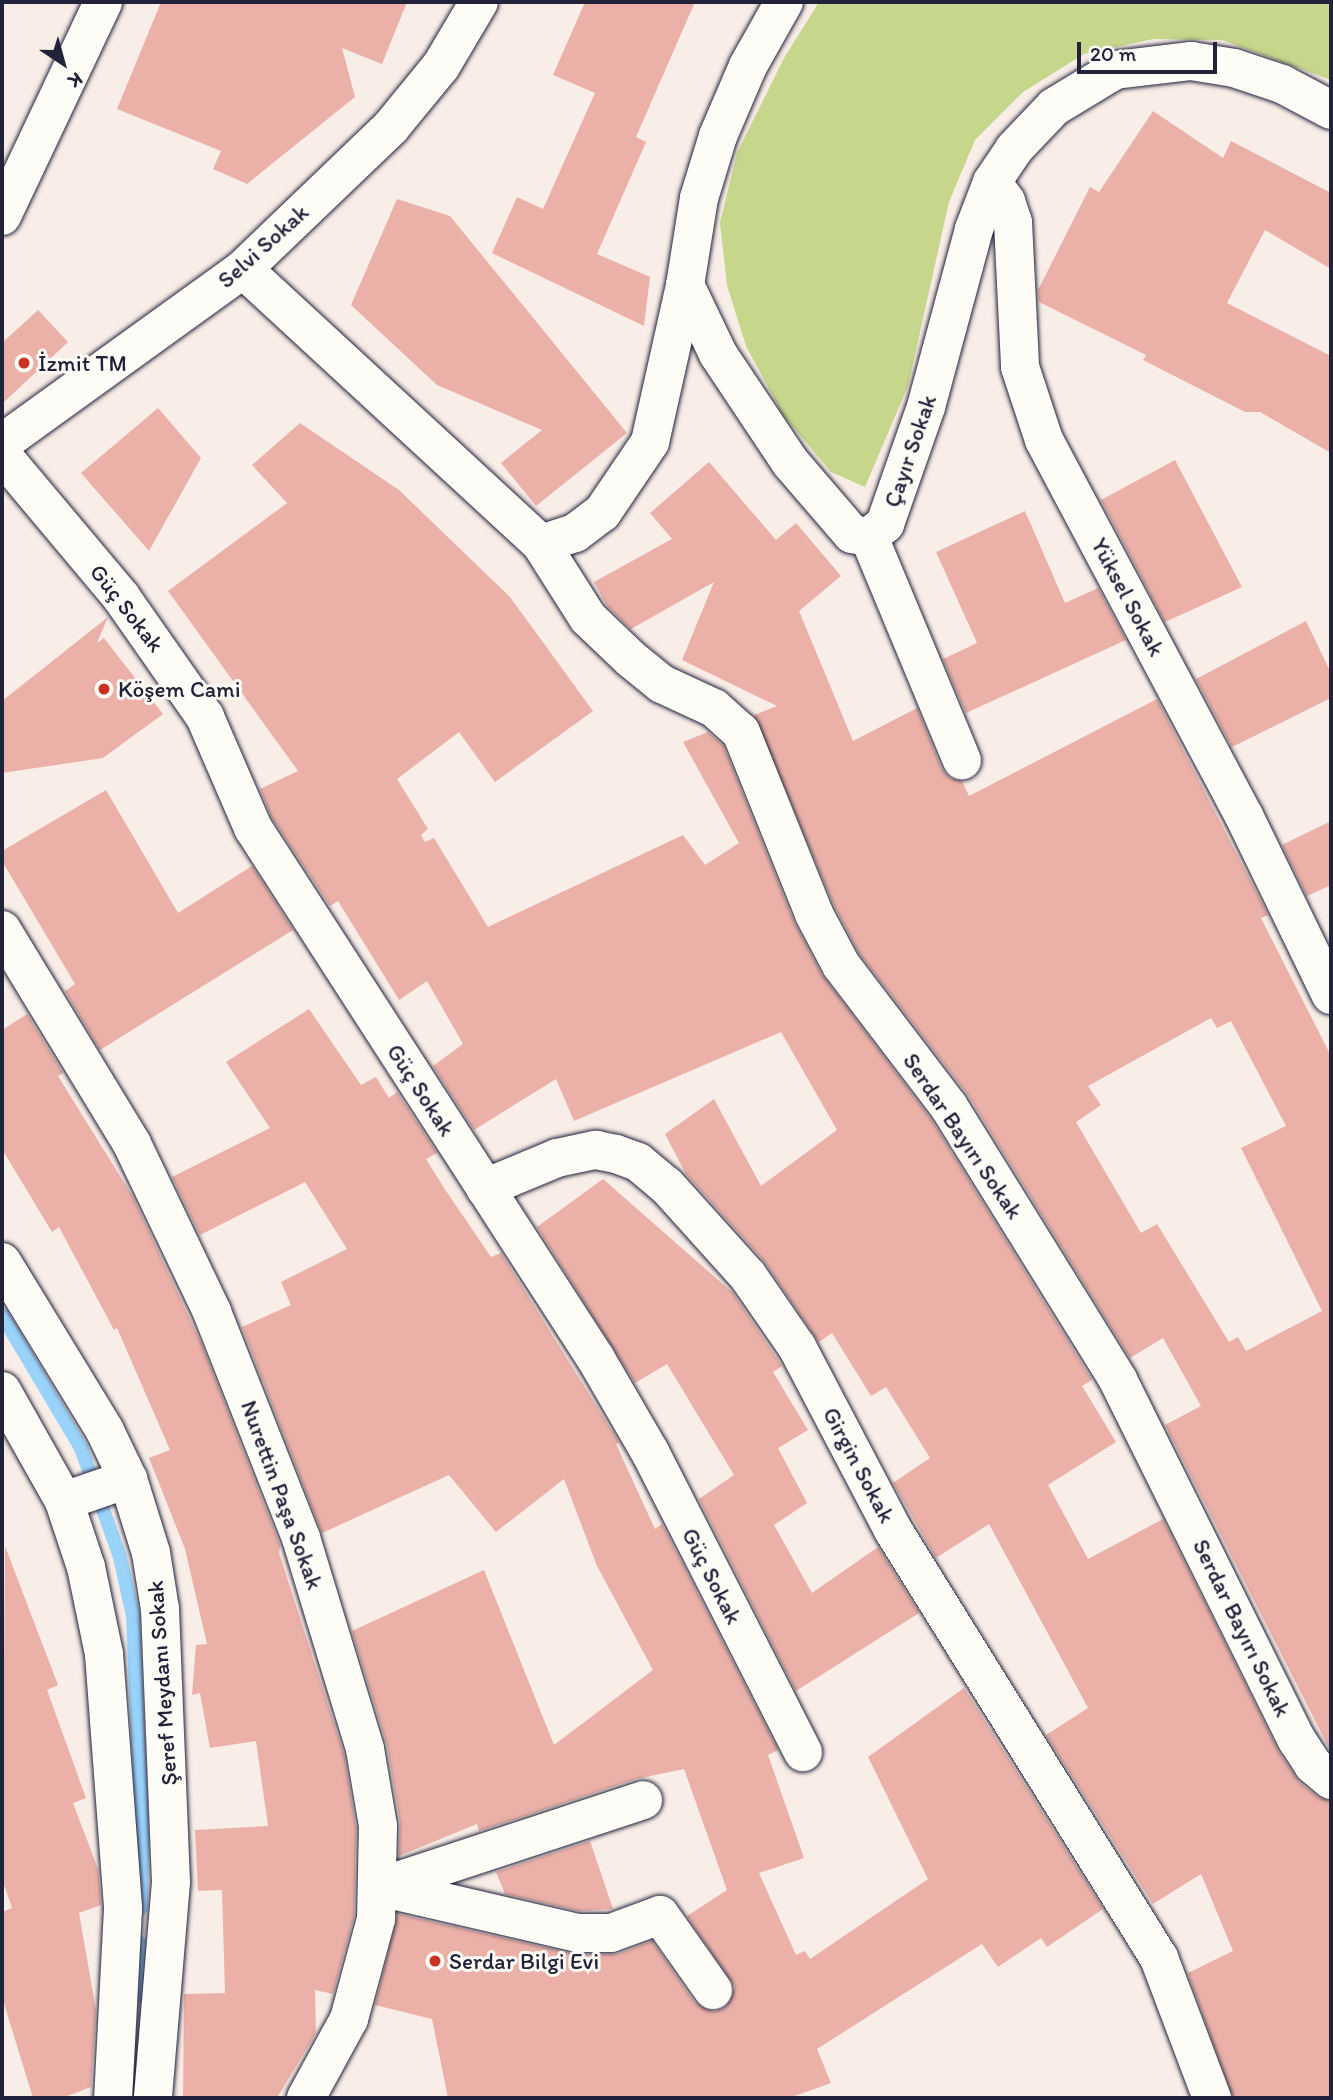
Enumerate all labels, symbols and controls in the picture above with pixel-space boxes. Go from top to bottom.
north arrow [28,28,98,98]
scale bar [1081,28,1221,72]
text: 20 m [1090,41,1136,66]
text: K [64,68,87,93]
street label: Selvi Sokak [212,198,314,294]
place label: İzmit TM [38,349,127,377]
marker: İzmit TM [16,355,32,371]
street label: Çayır Sokak [878,391,942,511]
street label: Yüksel Sokak [1085,533,1171,661]
street label: Güç Sokak [84,558,170,658]
place label: Köşem Cami [118,675,242,703]
marker: Köşem Cami [96,681,112,697]
street label: Güç Sokak [381,1039,461,1141]
street label: Serdar Bayırı Sokak [897,1048,1029,1224]
street label: Nurettin Paşa Sokak [235,1397,329,1593]
street label: Girgin Sokak [817,1403,901,1527]
street label: Güç Sokak [676,1523,748,1629]
street label: Serdar Bayırı Sokak [1187,1535,1297,1721]
street label: Şeref Meydanı Sokak [141,1580,183,1786]
place label: Serdar Bilgi Evi [449,1947,599,1975]
marker: Serdar Bilgi Evi [427,1953,443,1969]

